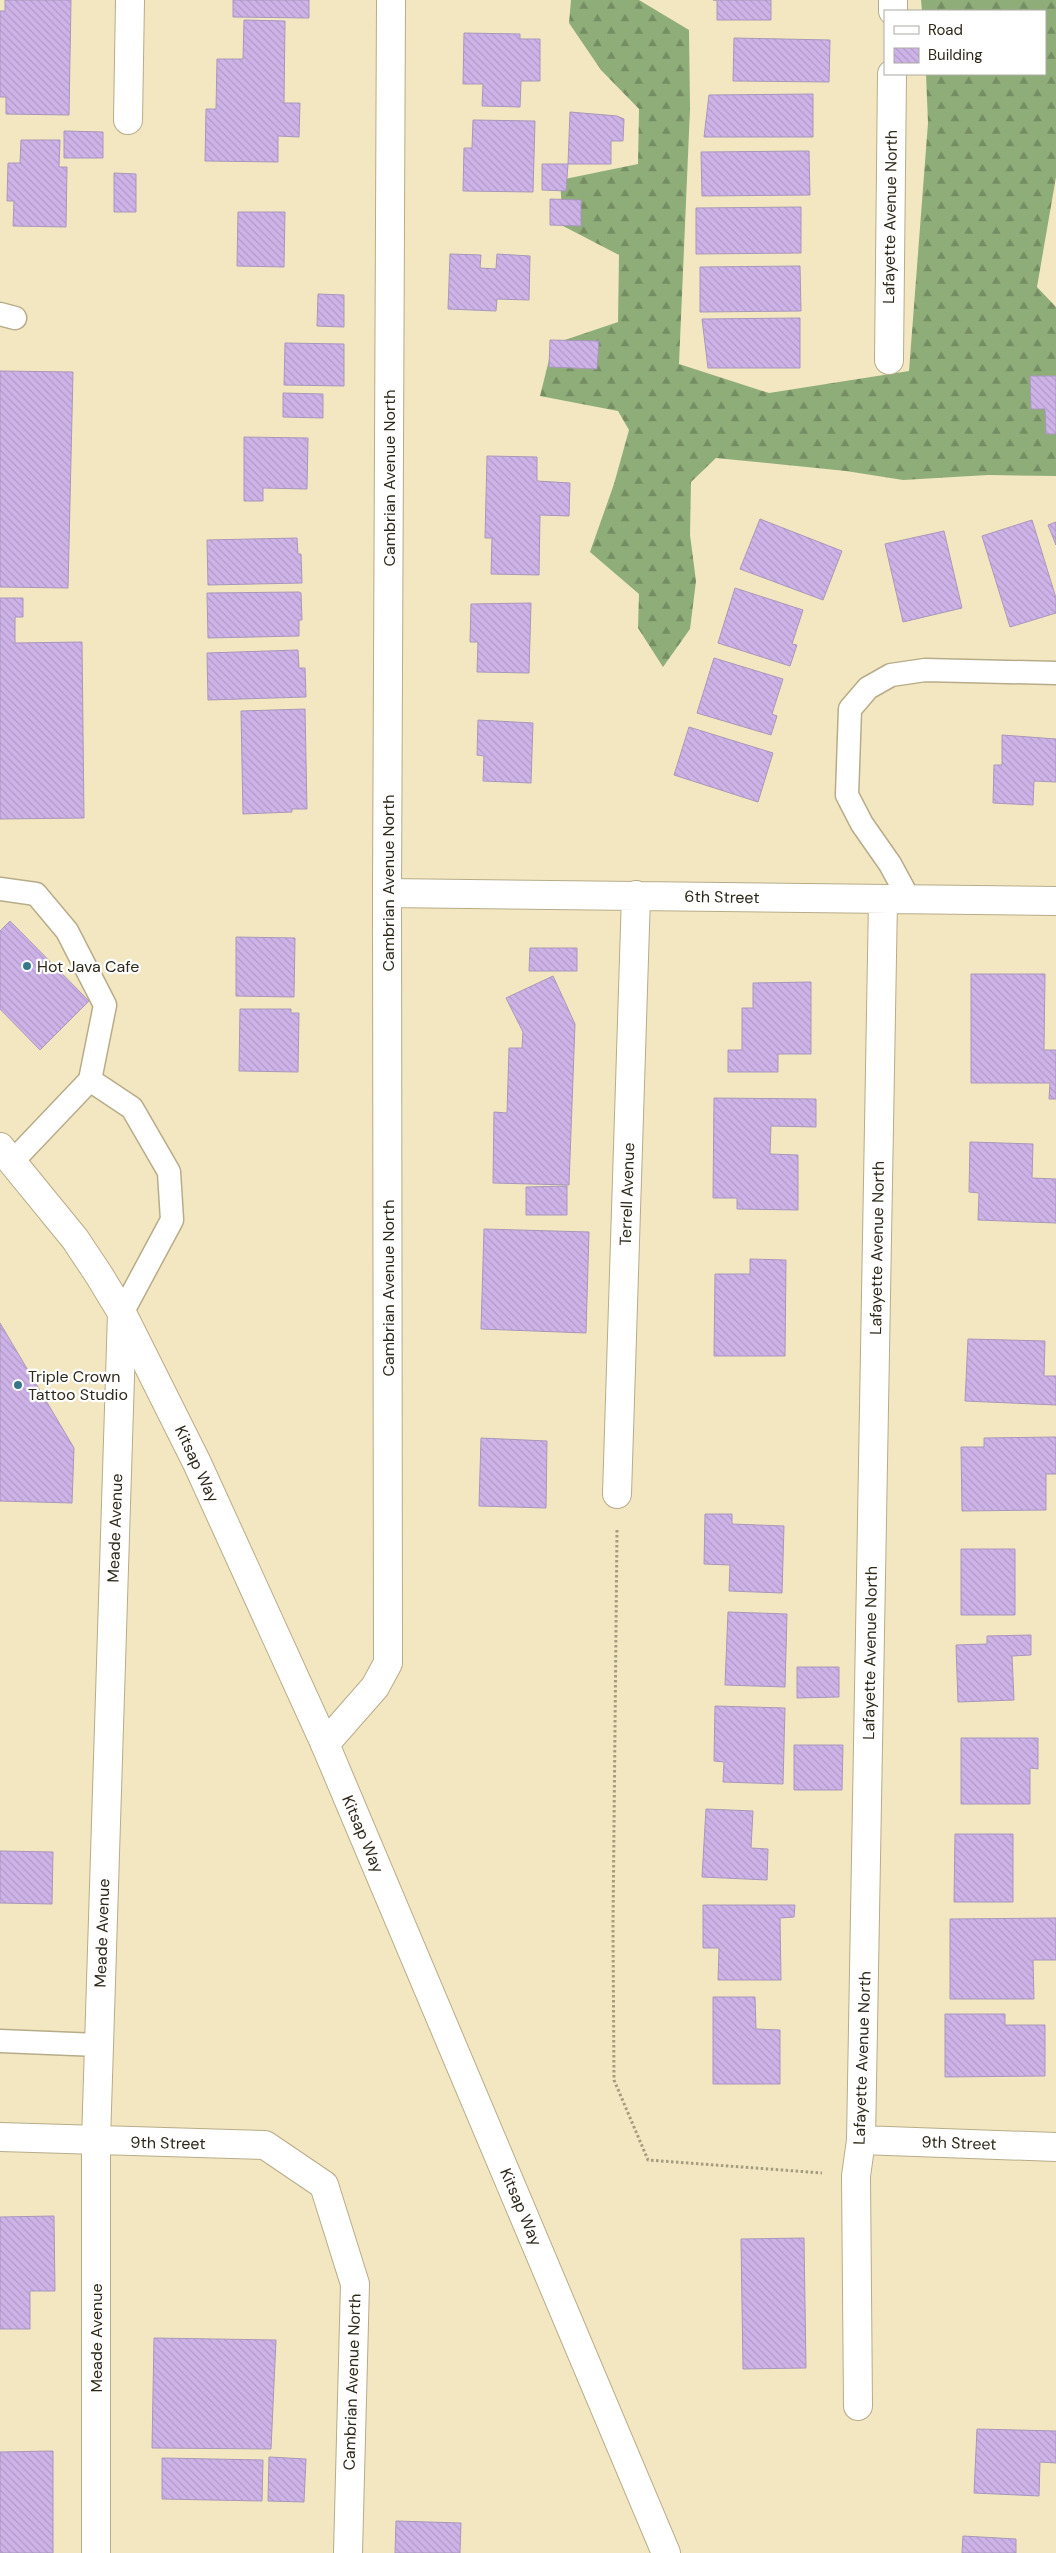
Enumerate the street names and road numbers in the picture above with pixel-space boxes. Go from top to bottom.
street label: Lafayette Avenue North [878,130,902,304]
street label: Cambrian Avenue North [379,390,400,566]
street label: Cambrian Avenue North [378,795,399,971]
street label: 6th Street [684,886,760,908]
street label: Terrell Avenue [615,1142,639,1246]
street label: Lafayette Avenue North [865,1161,889,1335]
street label: Cambrian Avenue North [378,1200,399,1376]
street label: Kitsap Way [170,1422,224,1506]
street label: Meade Avenue [103,1473,127,1583]
street label: Lafayette Avenue North [858,1566,882,1740]
street label: Kitsap Way [337,1792,389,1876]
street label: Meade Avenue [90,1878,114,1988]
street label: Lafayette Avenue North [848,1971,876,2145]
street label: 9th Street [921,2131,997,2155]
street label: 9th Street [130,2132,206,2154]
street label: Kitsap Way [495,2165,547,2249]
street label: Meade Avenue [86,2284,107,2393]
street label: Cambrian Avenue North [338,2293,366,2471]

